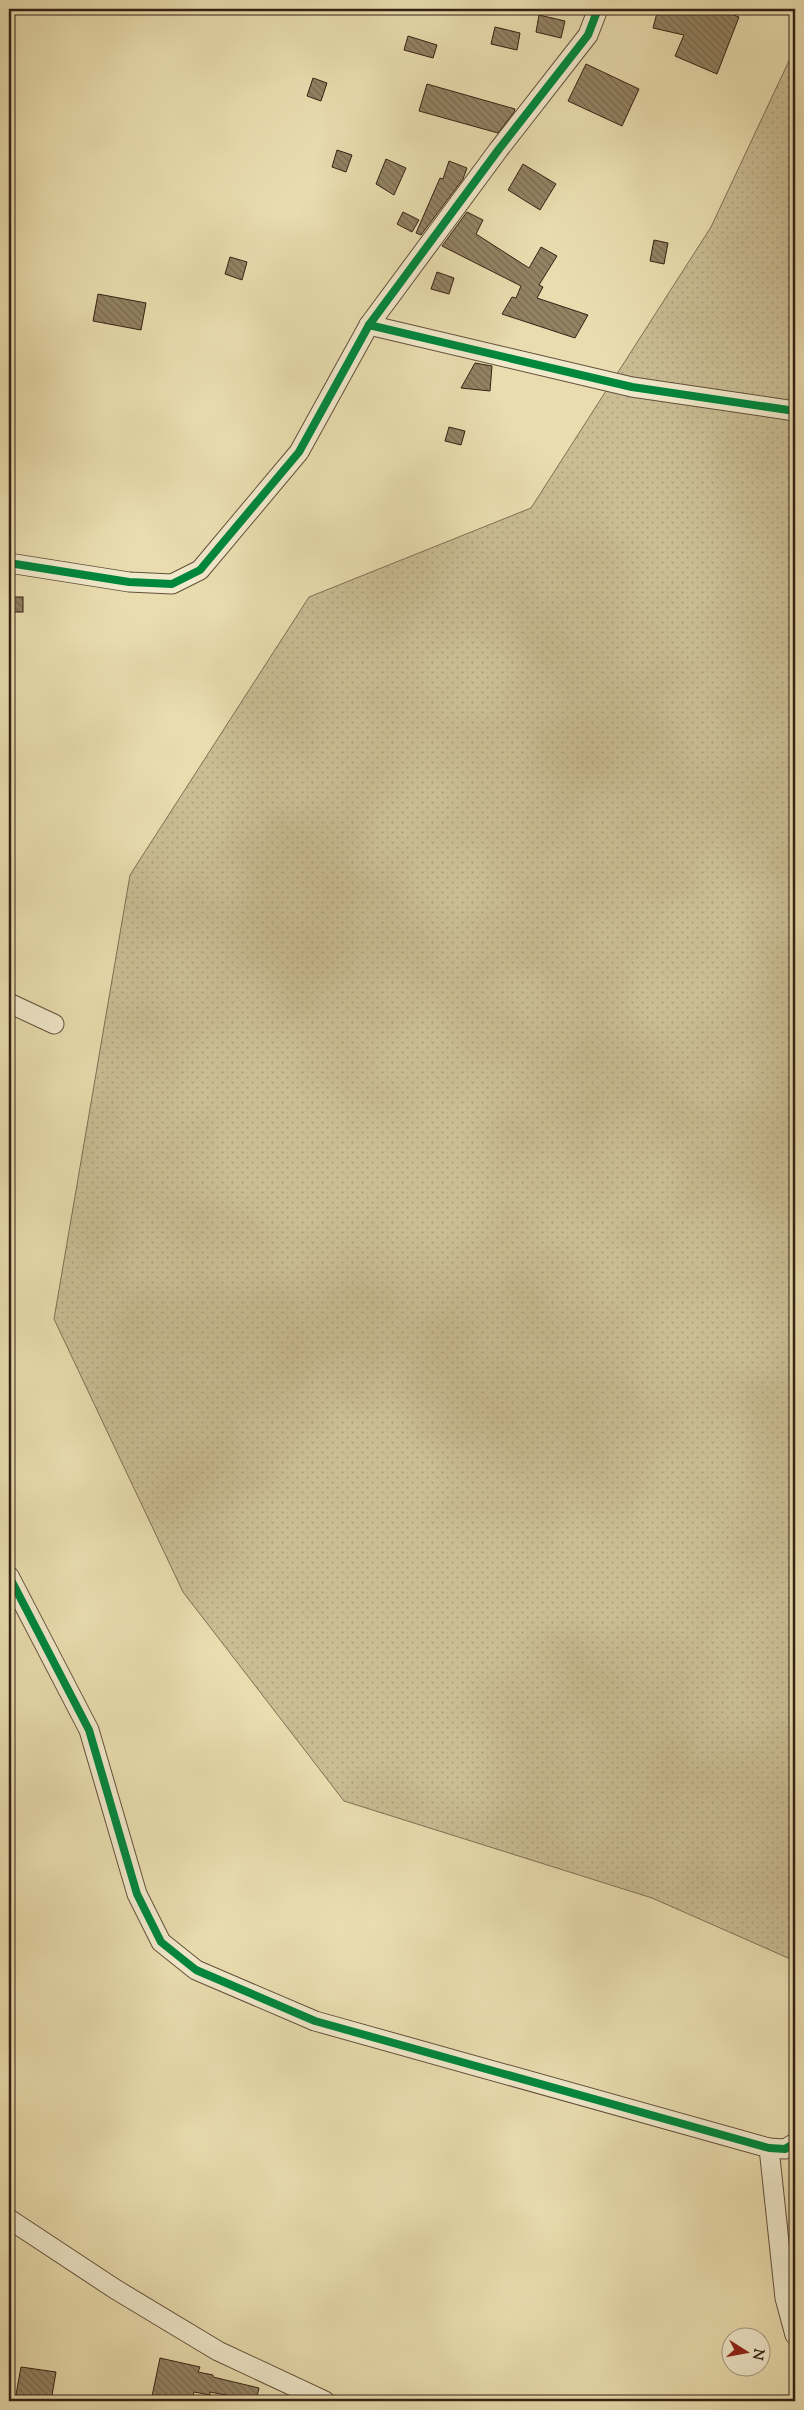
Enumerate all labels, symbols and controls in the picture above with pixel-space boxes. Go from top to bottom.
north arrow [722,2328,772,2378]
text: N [746,2347,768,2361]

